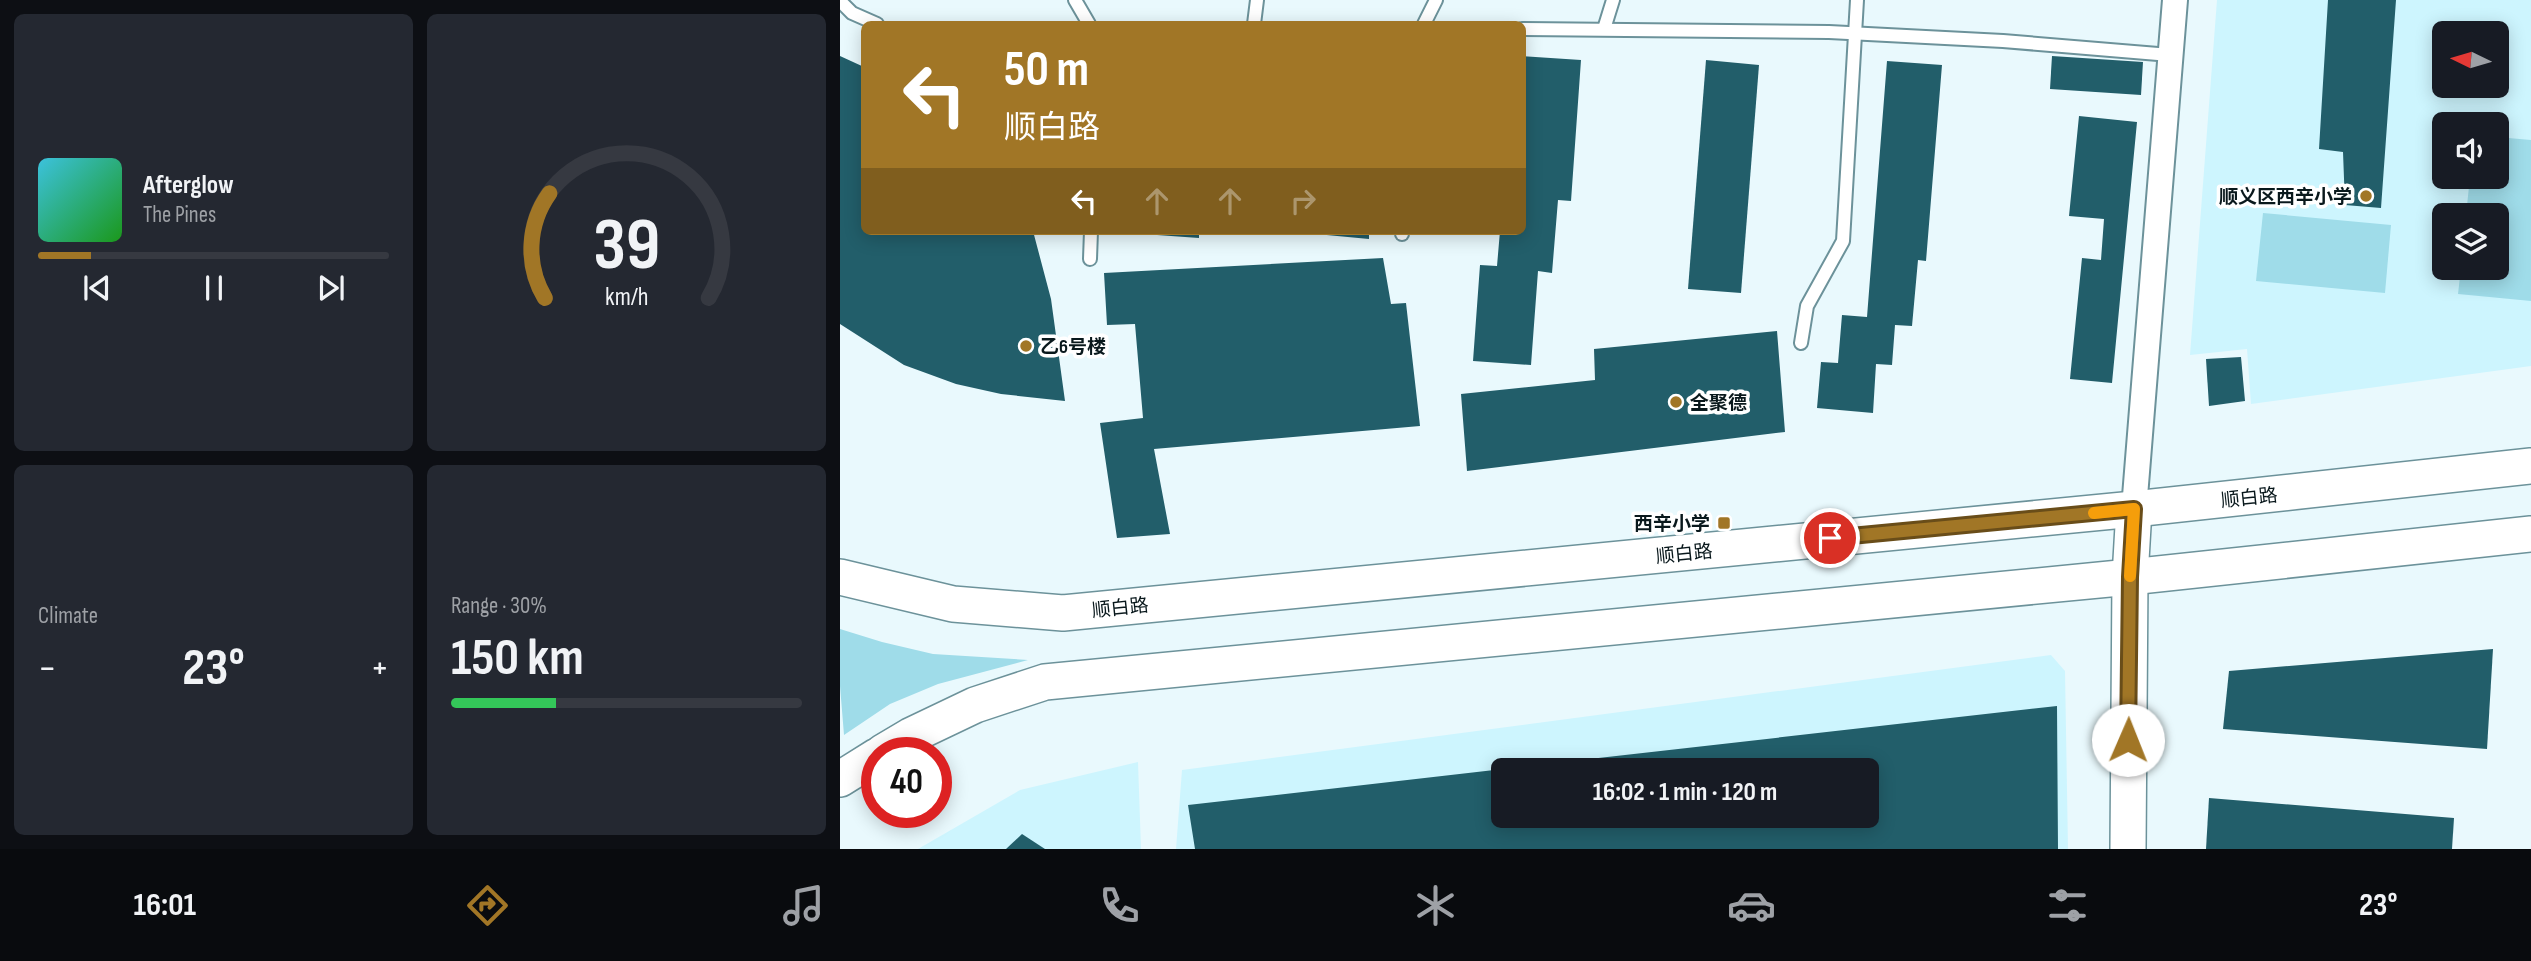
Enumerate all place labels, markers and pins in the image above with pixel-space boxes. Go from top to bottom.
place label: 顺义区西辛小学 [2219,186,2352,209]
marker: 顺义区西辛小学 [2358,188,2374,204]
place label: 乙6号楼 [1040,336,1106,359]
marker: 乙6号楼 [1018,338,1034,354]
place label: 全聚德 [1690,392,1747,415]
marker: 全聚德 [1668,394,1684,410]
pin [1800,508,1860,568]
place label: 西辛小学 [1634,513,1710,536]
marker: 西辛小学 [1716,515,1732,531]

